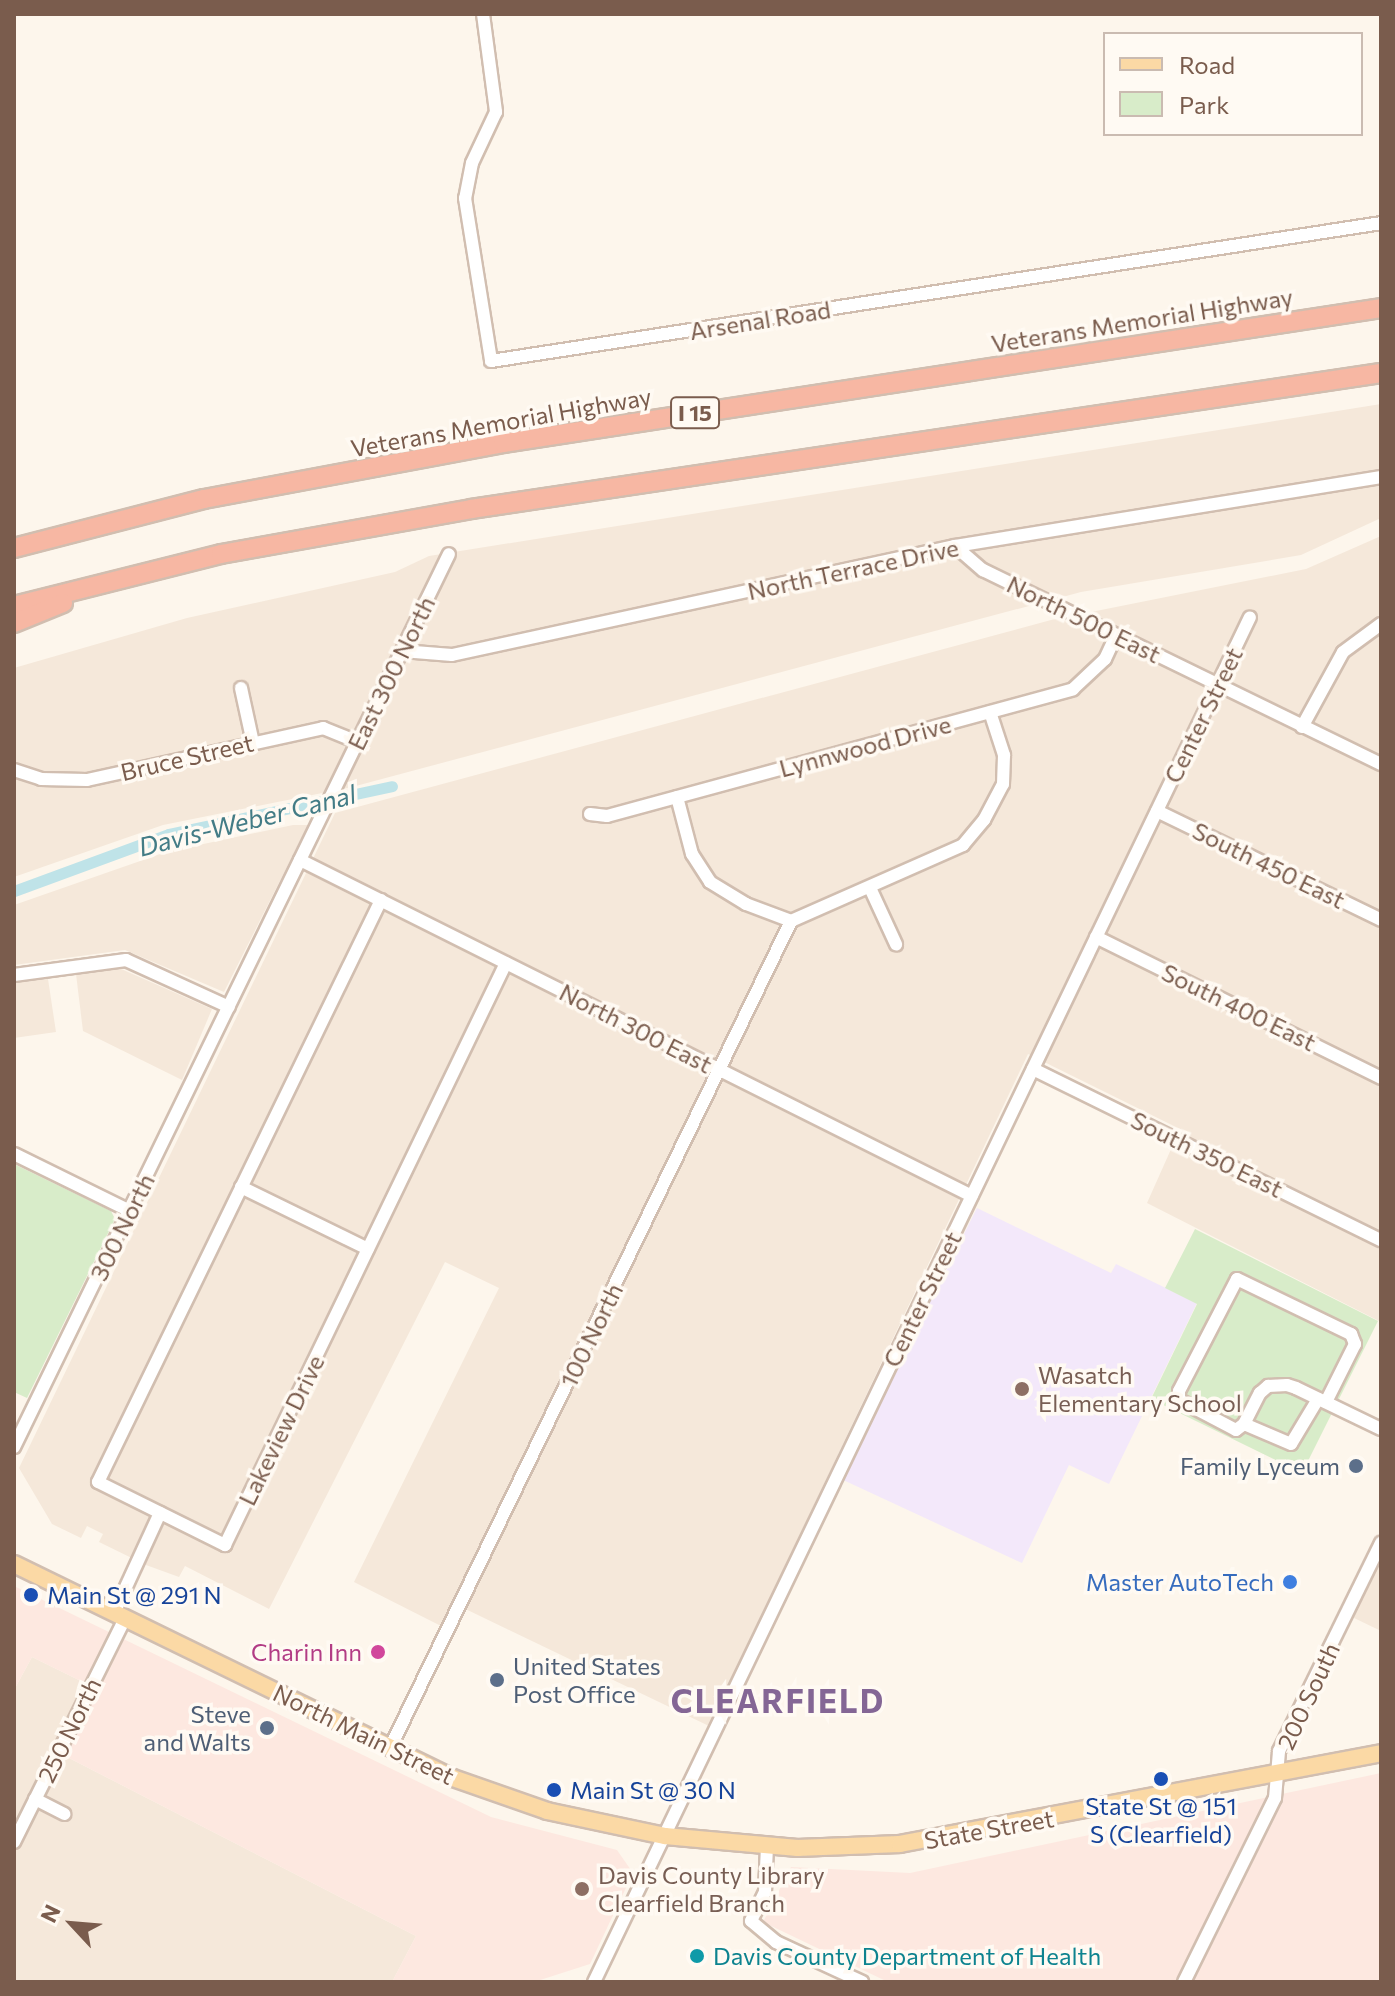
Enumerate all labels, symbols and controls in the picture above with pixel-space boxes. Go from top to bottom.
legend [1103,32,1363,136]
text: Road [1179,50,1235,79]
text: Park [1179,90,1229,119]
street label: Veterans Memorial Highway [989,282,1295,358]
street label: Arsenal Road [687,295,833,345]
street label: Veterans Memorial Highway [348,381,654,463]
road number: I 15 [669,395,721,431]
street label: North Terrace Drive [745,533,961,605]
street label: North 500 East [1002,569,1166,669]
street label: East 300 North [341,591,441,755]
street label: Center Street [1158,643,1248,787]
street label: Lynnwood Drive [776,709,954,783]
street label: Bruce Street [118,728,256,786]
water label: Davis-Weber Canal [135,778,359,862]
street label: South 450 East [1188,816,1350,914]
street label: South 400 East [1157,957,1321,1057]
street label: North 300 East [555,977,717,1079]
street label: South 350 East [1126,1105,1288,1203]
street label: 300 North [84,1169,160,1285]
street label: Center Street [877,1227,967,1371]
street label: 100 North [554,1278,628,1392]
street label: Lakeview Drive [232,1350,330,1510]
place label: Wasatch Elementary School [1038,1361,1242,1417]
marker: Wasatch Elementary School [1013,1380,1031,1398]
place label: Family Lyceum [1180,1452,1340,1480]
marker: Family Lyceum [1347,1457,1365,1475]
place label: Master AutoTech [1086,1568,1274,1596]
marker: Master AutoTech [1281,1573,1299,1591]
place label: Main St @ 291 N [47,1581,222,1609]
marker: Main St @ 291 N [22,1586,40,1604]
place label: Charin Inn [251,1638,362,1666]
street label: 200 South [1271,1638,1345,1754]
marker: Charin Inn [369,1643,387,1661]
place label: United States Post Office [513,1652,661,1708]
marker: United States Post Office [488,1671,506,1689]
street label: 250 North [31,1673,107,1787]
street label: North Main Street [269,1678,459,1790]
district label: CLEARFIELD [671,1681,885,1719]
place label: Steve and Walts [144,1700,251,1756]
marker: Steve and Walts [258,1719,276,1737]
marker: State St @ 151 S (Clearfield) [1152,1770,1170,1788]
place label: Main St @ 30 N [570,1776,736,1804]
marker: Main St @ 30 N [545,1781,563,1799]
place label: State St @ 151 S (Clearfield) [1085,1792,1237,1848]
street label: State Street [922,1803,1056,1855]
place label: Davis County Library Clearfield Branch [598,1861,825,1917]
marker: Davis County Library Clearfield Branch [573,1880,591,1898]
north arrow [32,1884,112,1964]
text: N [34,1900,66,1927]
place label: Davis County Department of Health [713,1942,1101,1970]
marker: Davis County Department of Health [688,1947,706,1965]

